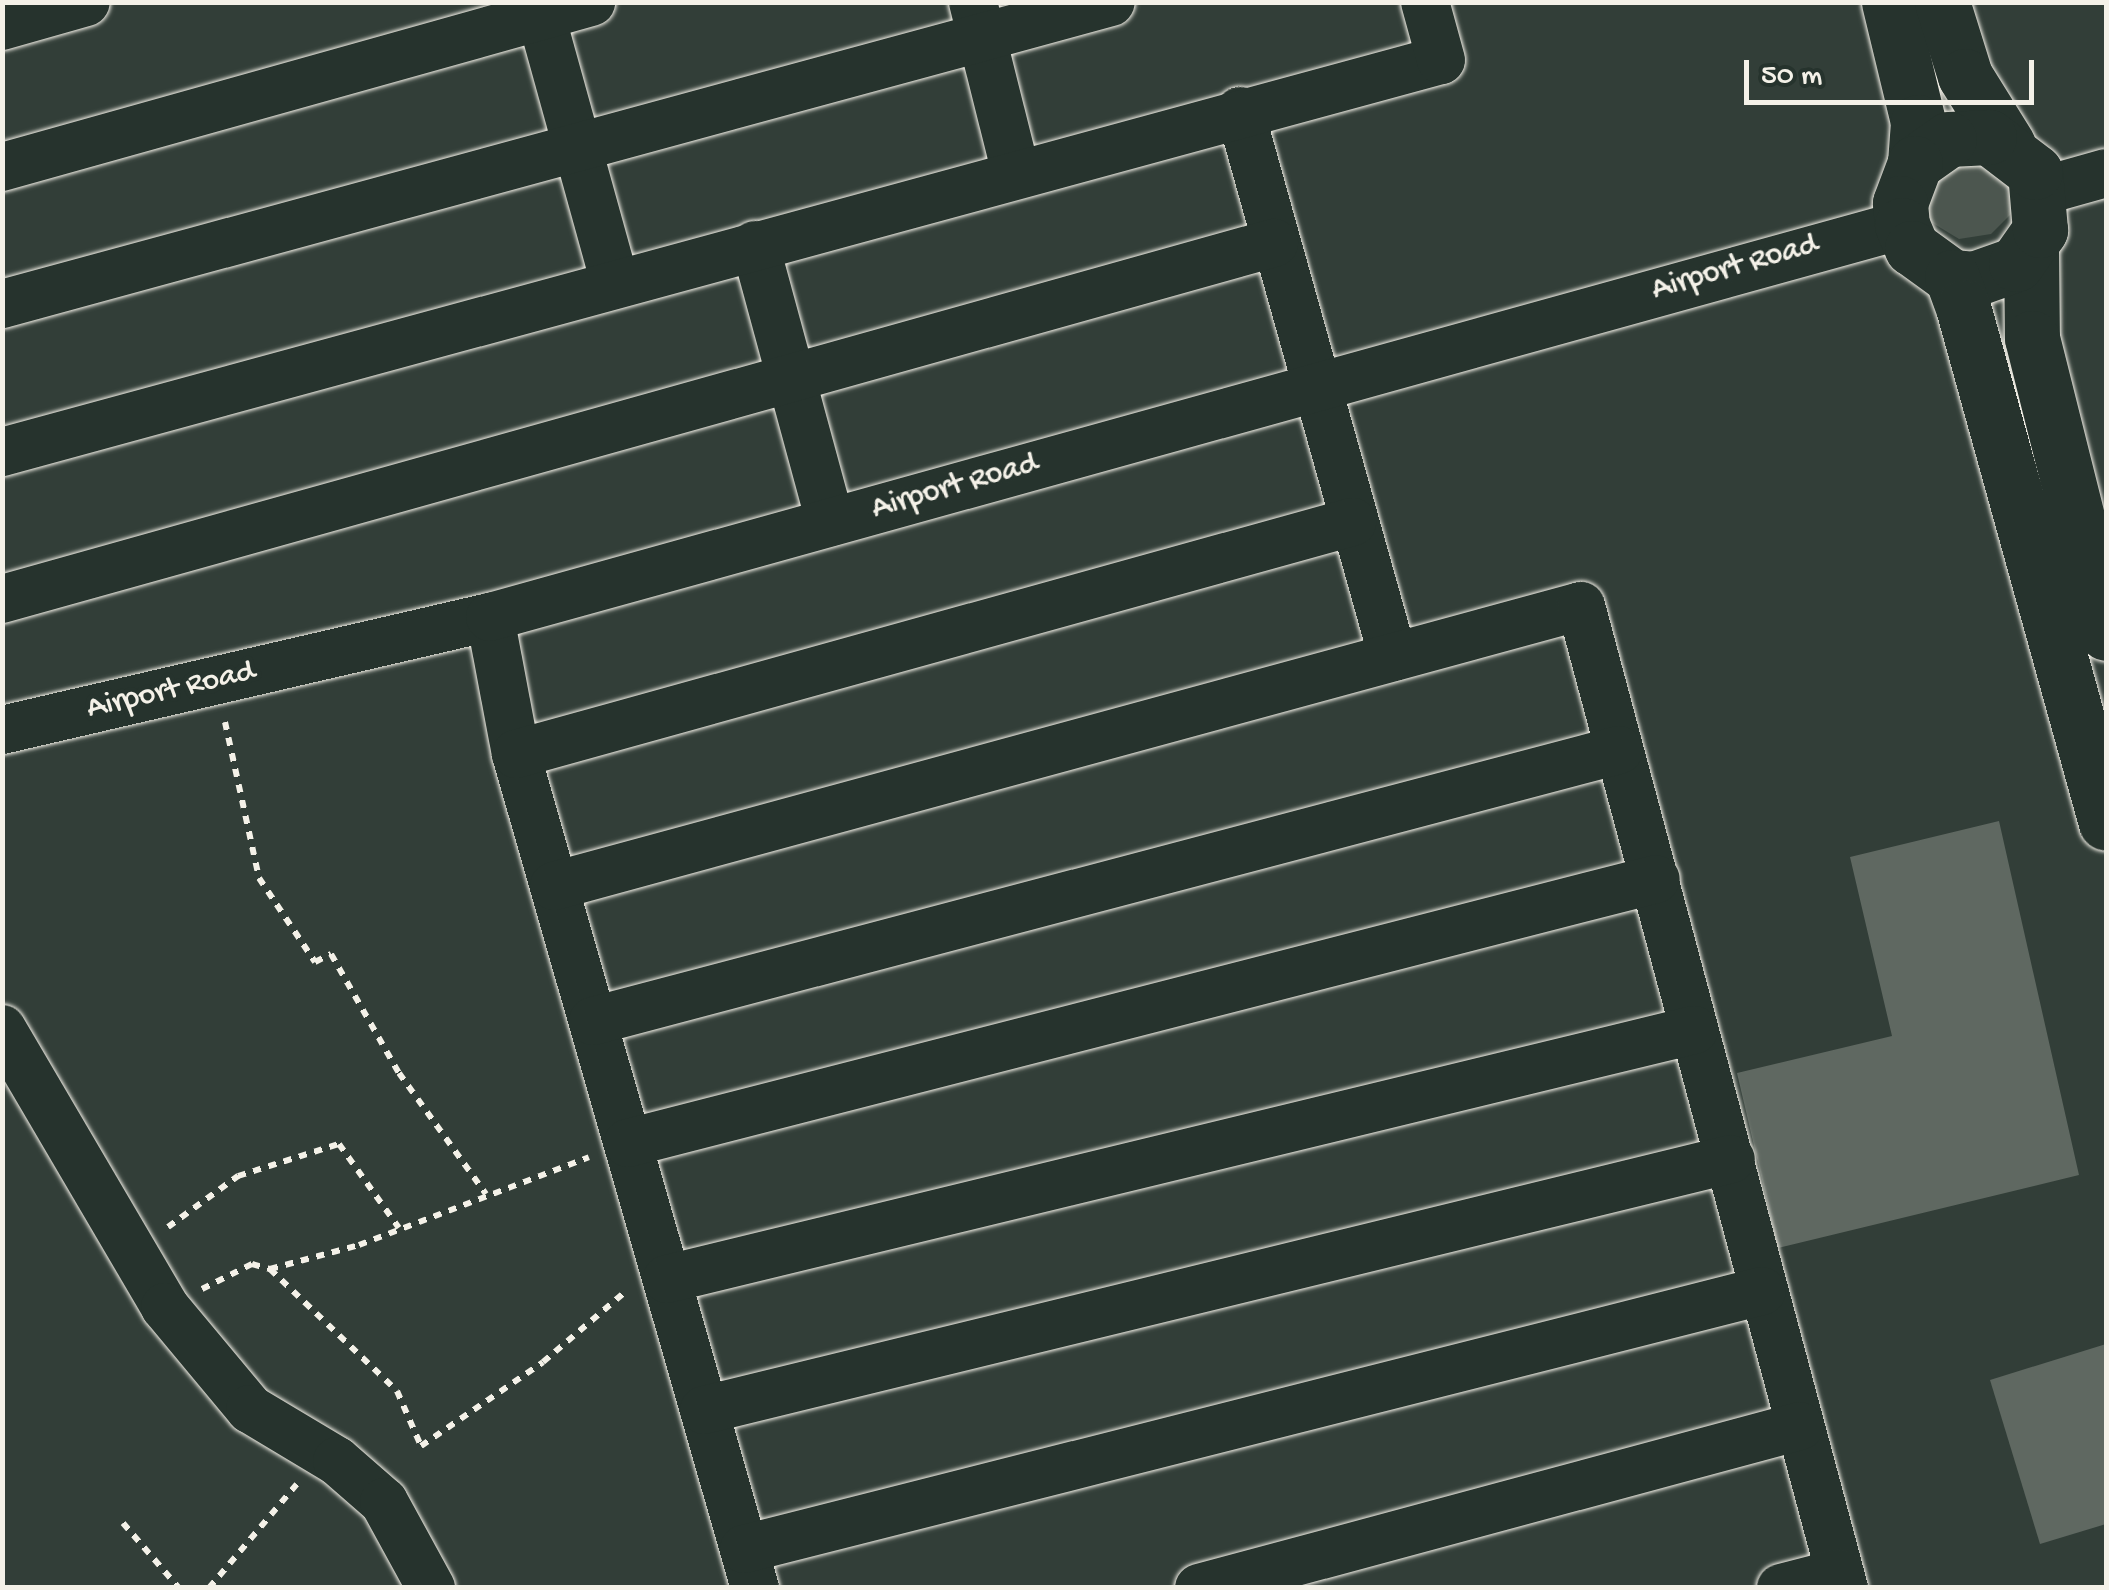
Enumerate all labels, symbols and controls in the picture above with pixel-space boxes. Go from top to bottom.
scale bar [1749,40,2039,102]
text: 50 m [1761,60,1822,95]
street label: Airport Road [1647,226,1823,310]
street label: Airport Road [867,445,1043,529]
street label: Airport Road [83,653,259,729]

